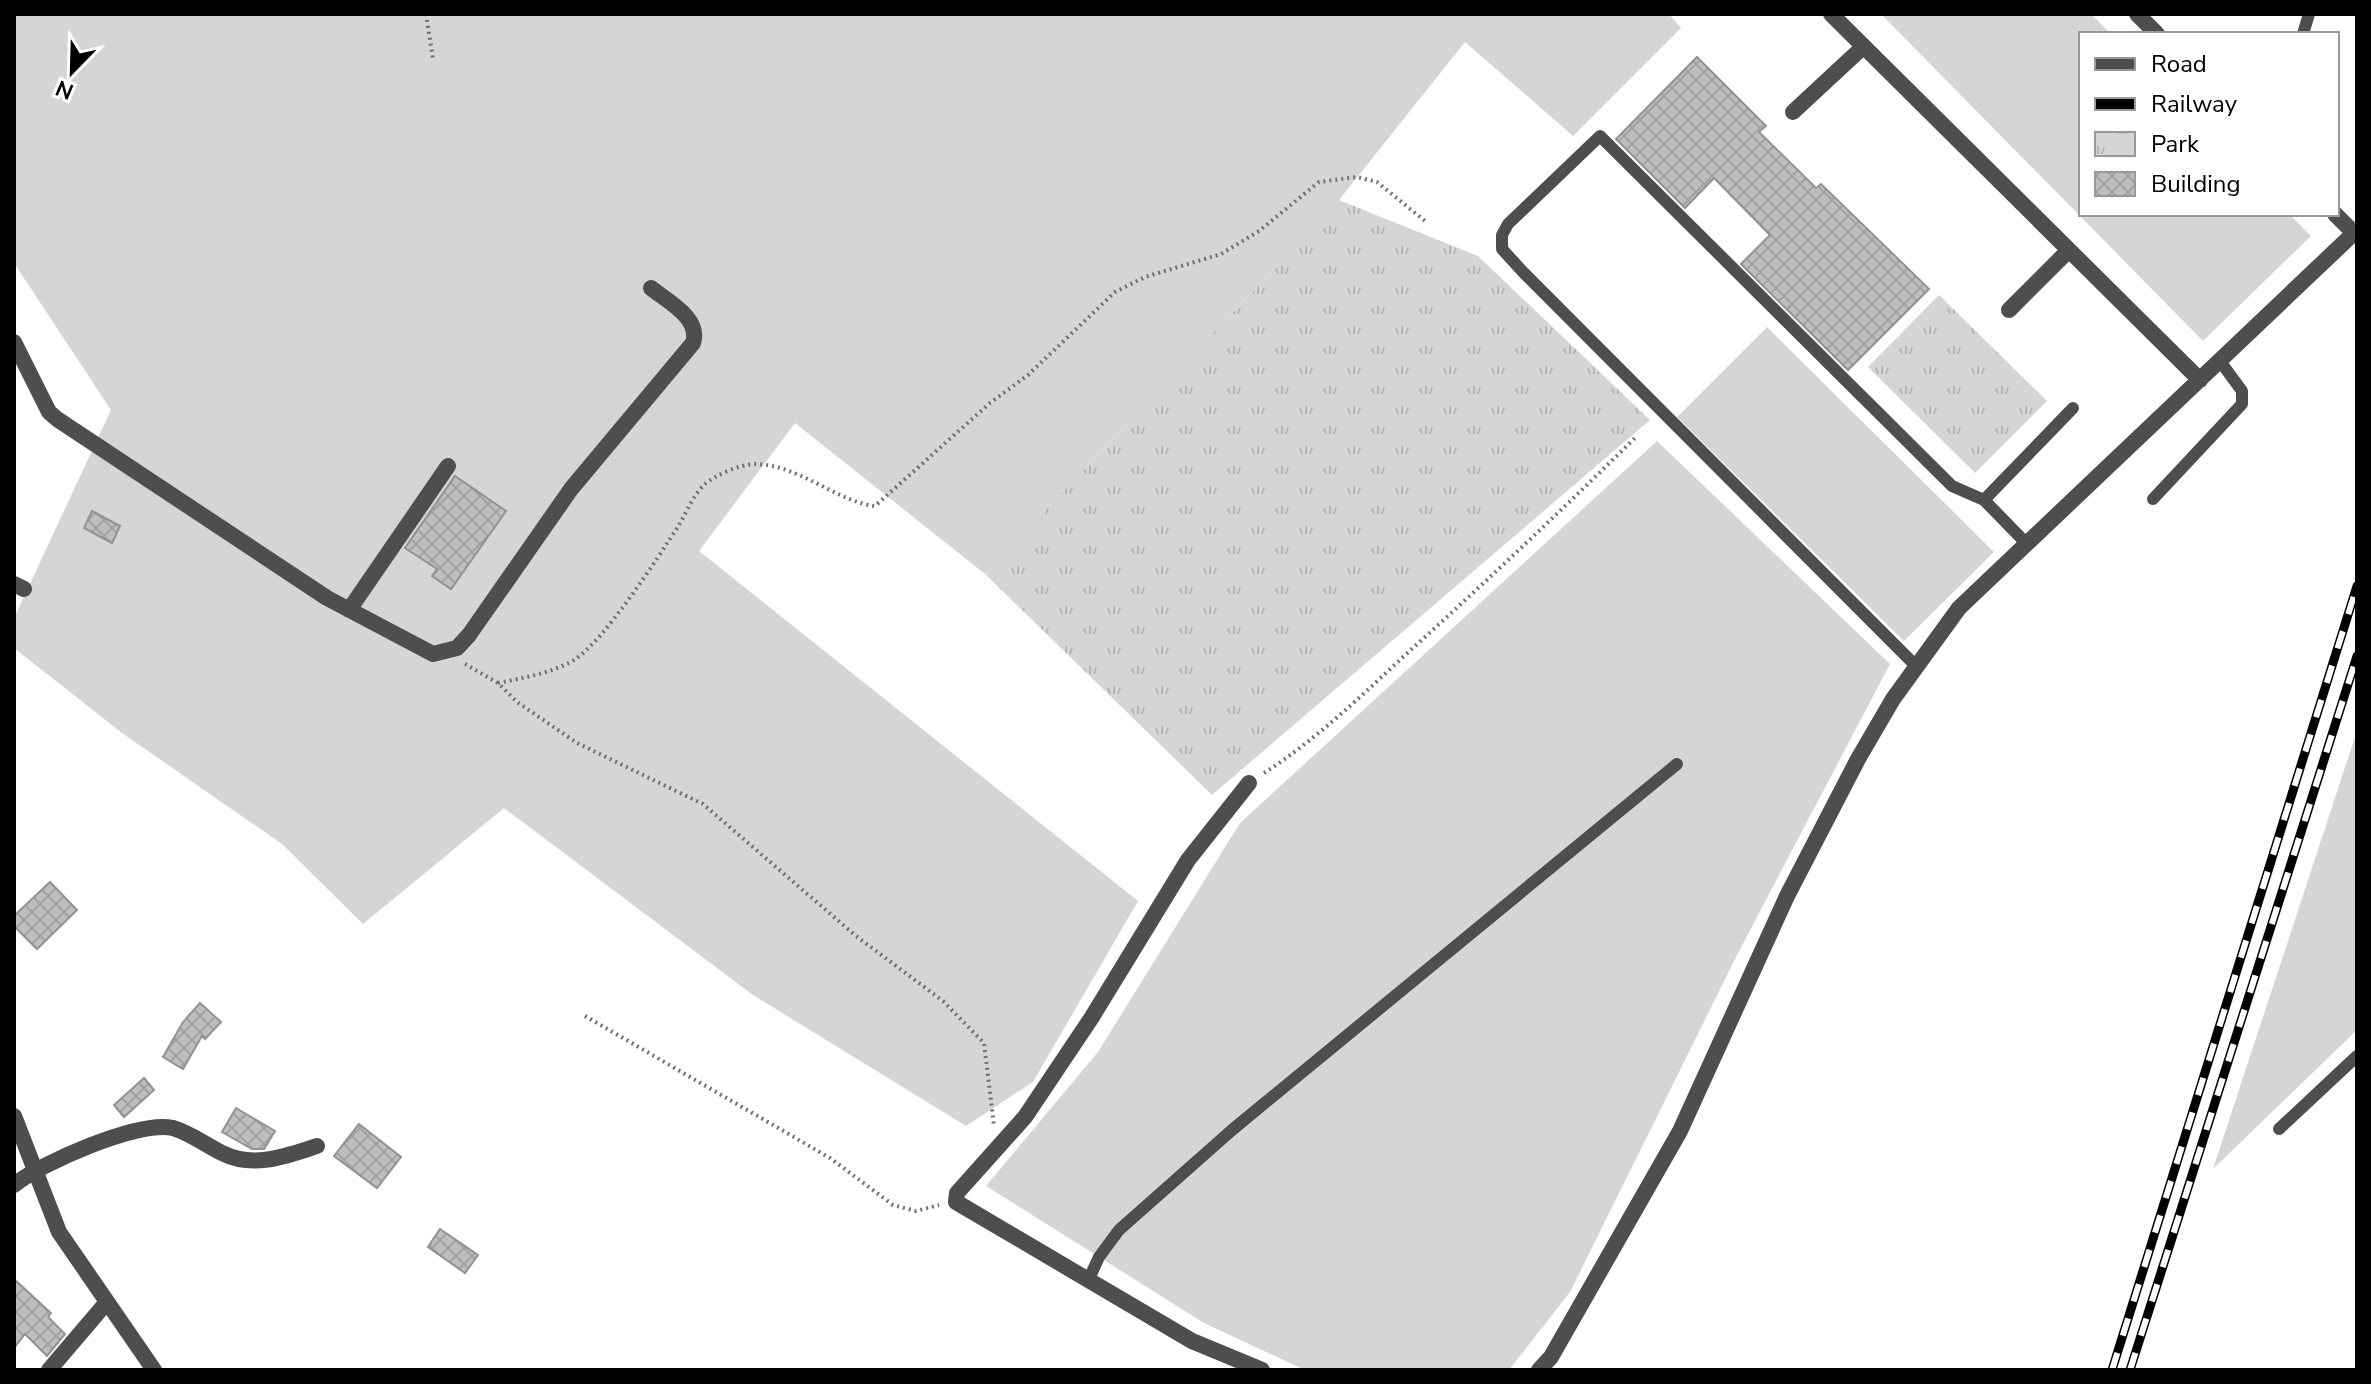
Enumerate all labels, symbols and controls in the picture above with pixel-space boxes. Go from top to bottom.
north arrow [32,32,112,112]
legend [2079,32,2339,216]
text: Road [2151,48,2207,80]
text: N [51,72,78,107]
text: Railway [2151,88,2238,120]
text: Park [2151,128,2200,160]
text: Building [2151,168,2241,200]

